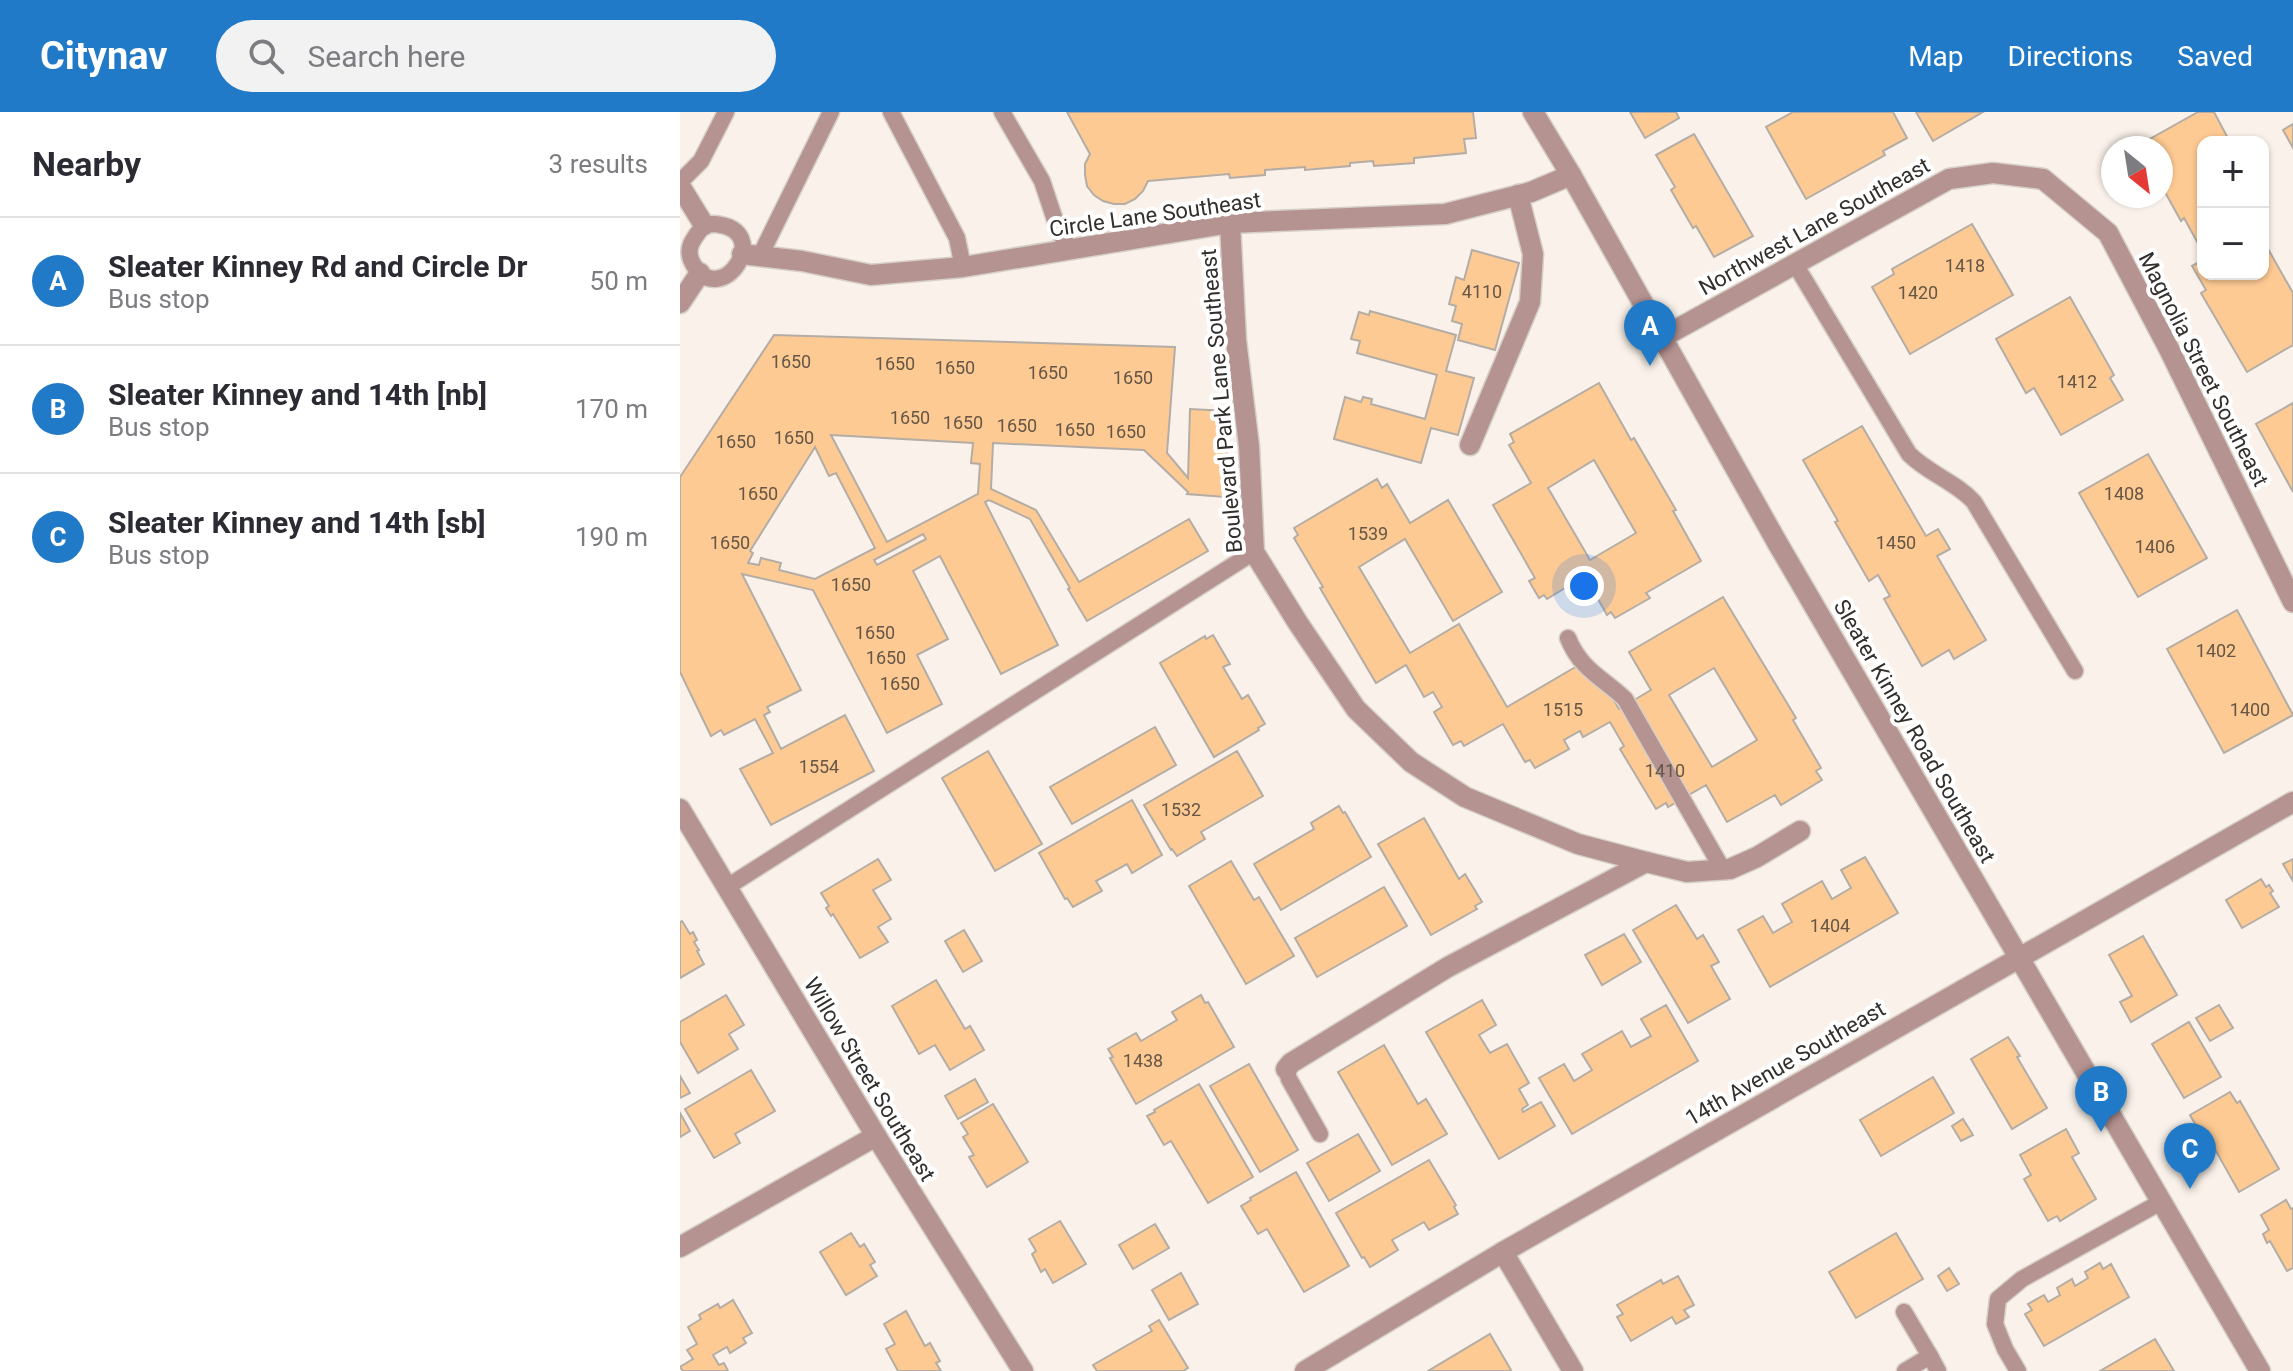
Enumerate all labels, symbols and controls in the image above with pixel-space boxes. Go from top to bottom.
search box [216,20,776,92]
text: Citynav [40,34,168,78]
icon: search [244,34,288,78]
text: Search here [308,39,465,74]
text: Map [1908,40,1964,73]
text: Directions [2008,40,2133,73]
text: Saved [2177,40,2253,73]
north arrow [2101,136,2173,208]
map controls [2197,136,2269,280]
button: + [2197,136,2269,208]
text: Nearby [32,144,141,184]
text: 3 results [549,149,648,179]
street label: Northwest Lane Southeast [1694,152,1934,300]
street label: Circle Lane Southeast [1048,187,1262,242]
button: − [2197,208,2269,280]
street label: Boulevard Park Lane Southeast [1196,248,1247,554]
street label: Magnolia Street Southeast [2134,248,2274,490]
text: Sleater Kinney Rd and Circle Dr [108,249,527,284]
house number: 1418 [1945,255,1985,276]
text: A [49,266,67,296]
text: 50 m [590,266,648,296]
house number: 4110 [1462,281,1502,302]
house number: 1420 [1898,282,1938,303]
text: Bus stop [108,284,210,314]
pin: A [1624,300,1676,366]
house number: 1650 [771,351,811,372]
house number: 1650 [875,353,915,374]
house number: 1650 [935,357,975,378]
house number: 1650 [1028,362,1068,383]
house number: 1650 [1113,367,1153,388]
house number: 1412 [2057,371,2097,392]
text: Sleater Kinney and 14th [nb] [108,377,487,412]
text: B [50,394,66,424]
text: 170 m [575,394,648,424]
house number: 1650 [890,407,930,428]
text: Bus stop [108,412,210,442]
house number: 1650 [943,412,983,433]
house number: 1650 [997,415,1037,436]
house number: 1650 [1055,419,1095,440]
house number: 1650 [1106,421,1146,442]
house number: 1650 [774,427,814,448]
house number: 1650 [716,431,756,452]
house number: 1650 [738,483,778,504]
house number: 1408 [2104,483,2144,504]
text: Sleater Kinney and 14th [sb] [108,505,486,540]
text: C [49,522,67,552]
text: 190 m [575,522,648,552]
house number: 1539 [1348,523,1388,544]
house number: 1650 [710,532,750,553]
house number: 1450 [1876,532,1916,553]
house number: 1406 [2135,536,2175,557]
text: Bus stop [108,540,210,570]
your location [1564,566,1604,606]
house number: 1650 [831,574,871,595]
street label: Sleater Kinney Road Southeast [1829,595,2000,867]
house number: 1650 [855,622,895,643]
house number: 1402 [2196,640,2236,661]
house number: 1650 [866,647,906,668]
house number: 1650 [880,673,920,694]
house number: 1515 [1543,699,1583,720]
house number: 1400 [2230,699,2270,720]
house number: 1554 [799,756,839,777]
house number: 1410 [1645,760,1685,781]
house number: 1532 [1161,799,1201,820]
house number: 1404 [1810,915,1850,936]
street label: Willow Street Southeast [799,973,940,1185]
street label: 14th Avenue Southeast [1681,996,1889,1131]
house number: 1438 [1123,1050,1163,1071]
pin: B [2075,1066,2127,1132]
pin: C [2164,1123,2216,1189]

